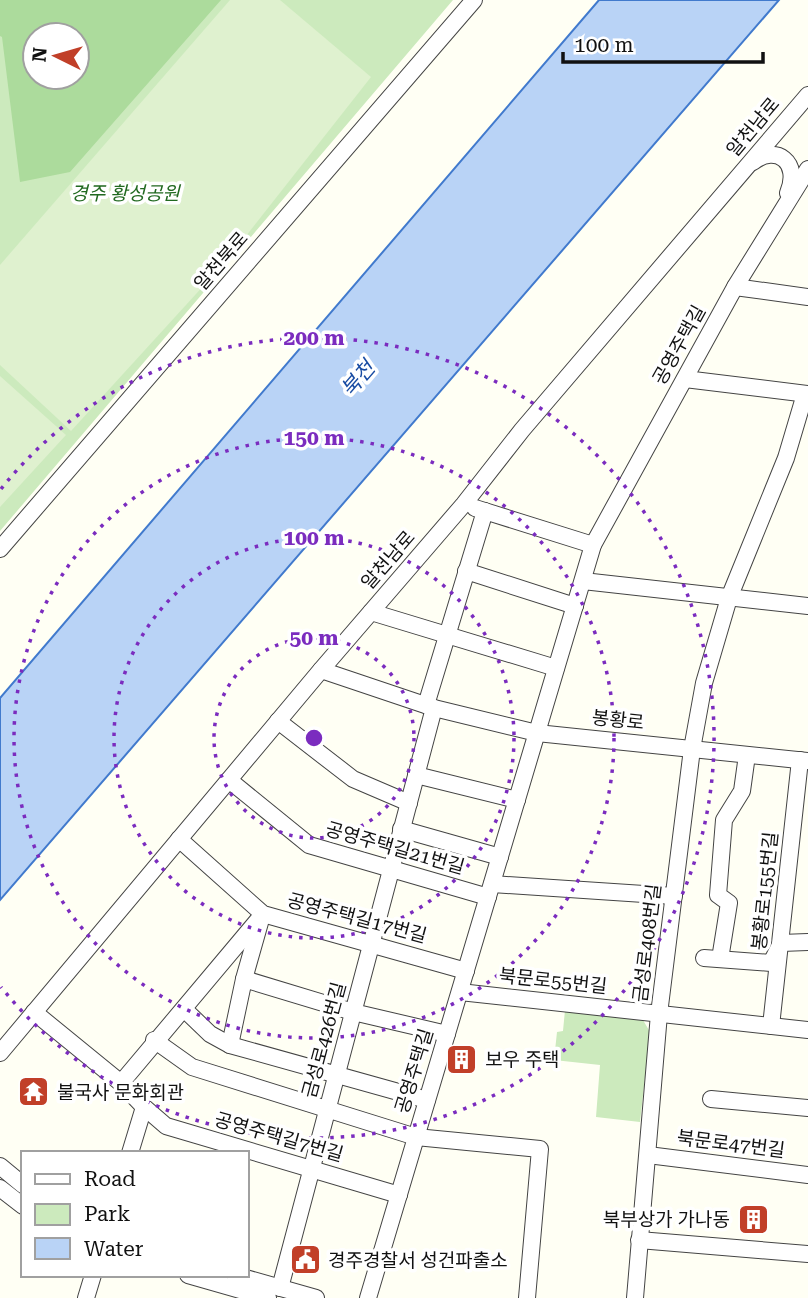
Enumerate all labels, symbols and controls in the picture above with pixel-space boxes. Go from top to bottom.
north arrow [21,21,91,91]
scale bar [563,21,762,65]
text: 100 m [574,33,634,57]
text: N [27,46,52,63]
street label: 알천남로 [722,93,784,161]
park label: 경주 황성공원 [70,182,181,205]
street label: 알천북로 [189,227,253,295]
street label: 공영주택길 [648,301,710,389]
text: 200 m [284,326,344,350]
water label: 북천 [336,355,381,401]
text: 150 m [284,426,344,450]
text: 100 m [284,526,344,550]
street label: 알천남로 [356,526,420,594]
text: 50 m [289,626,339,650]
street label: 봉황로 [591,706,645,734]
centre of rings [302,726,326,750]
street label: 공영주택길21번길 [323,817,467,879]
street label: 봉황로155번길 [747,830,783,952]
street label: 금성로408번길 [628,882,666,1004]
street label: 공영주택길17번길 [285,888,429,948]
street label: 북문로55번길 [498,964,608,998]
street label: 금성로426번길 [297,979,351,1101]
street label: 공영주택길 [390,1026,438,1116]
building icon: 보우 주택 [445,1042,479,1076]
place label: 보우 주택 [485,1048,560,1071]
temple icon: 불국사 문화회관 [17,1075,51,1109]
place label: 불국사 문화회관 [57,1081,184,1104]
street label: 공영주택길7번길 [212,1108,346,1166]
street label: 북문로47번길 [676,1126,786,1162]
legend [21,1151,248,1277]
text: Road [84,1167,136,1191]
text: Park [84,1202,130,1226]
building icon: 북부상가 가나동 [736,1202,770,1236]
place label: 북부상가 가나동 [603,1208,730,1231]
text: Water [84,1237,144,1261]
public building icon: 경주경찰서 성건파출소 [288,1243,322,1277]
place label: 경주경찰서 성건파출소 [328,1249,508,1272]

